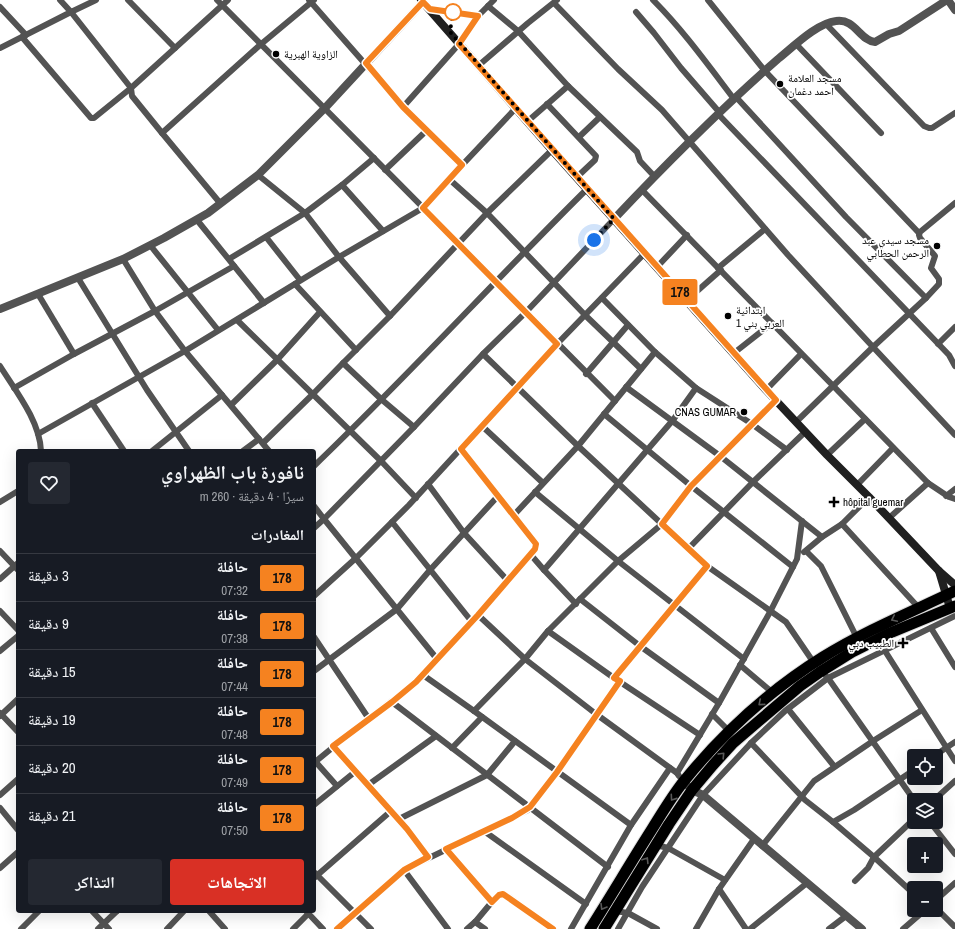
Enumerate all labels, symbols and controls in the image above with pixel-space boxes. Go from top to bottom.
unlabelled marker [444,3,462,21]
place label: الزاوية الهبرية [284,47,338,61]
marker: الزاوية الهبرية [271,49,281,59]
place label: مسجد العلامة احمد دغمان [788,71,842,98]
marker: مسجد العلامة احمد دغمان [775,79,785,89]
your location [584,230,604,250]
place label: مسجد سيدي عبد الرحمن الحطابي [862,233,929,262]
marker: مسجد سيدي عبد الرحمن الحطابي [932,241,942,251]
line badge: 178 [657,279,703,305]
text: 178 [670,283,690,301]
place label: ابتدائية العربي بني 1 [736,303,784,332]
marker: ابتدائية العربي بني 1 [723,311,733,321]
place label: CNAS GUMAR [675,405,736,419]
marker: CNAS GUMAR [739,407,749,417]
text: نافورة باب الظهراوي [161,459,304,485]
button: heart [28,462,70,504]
text: سيرًا · 4 دقيقة · 260 m [200,488,304,505]
place label: hôpital guemar [843,495,903,509]
marker: hôpital guemar [828,496,840,508]
text: المغادرات [251,524,304,545]
text: حافلة [217,556,248,577]
text: 3 دقيقة [28,565,69,586]
text: 178 [272,569,292,587]
text: 07:32 [221,582,248,599]
text: حافلة [217,604,248,625]
text: 9 دقيقة [28,613,69,634]
one-way arrow [891,614,899,622]
text: 178 [272,617,292,635]
text: 07:38 [221,630,248,647]
place label: الطبيب دبي [848,636,894,652]
marker: الطبيب دبي [897,637,909,649]
text: حافلة [217,652,248,673]
text: 15 دقيقة [28,661,76,682]
text: 178 [272,665,292,683]
text: 07:44 [221,678,248,695]
one-way arrow [759,699,766,706]
text: حافلة [217,700,248,721]
text: 19 دقيقة [28,709,76,730]
text: 178 [272,713,292,731]
text: 07:48 [221,726,248,743]
text: حافلة [217,748,248,769]
map controls [907,749,943,917]
button: locate [907,749,943,785]
one-way arrow [717,752,725,760]
text: 20 دقيقة [28,757,76,778]
text: 178 [272,761,292,779]
text: 07:49 [221,774,248,791]
button: layers [907,793,943,829]
one-way arrow [670,794,678,801]
text: حافلة [217,796,248,817]
text: 21 دقيقة [28,805,76,826]
text: 178 [272,809,292,827]
text: 07:50 [221,822,248,839]
button: + [907,837,943,873]
one-way arrow [642,857,649,864]
button: التذاكر [28,859,162,905]
button: الاتجاهات [170,859,304,905]
button: − [907,881,943,917]
one-way arrow [601,903,608,911]

